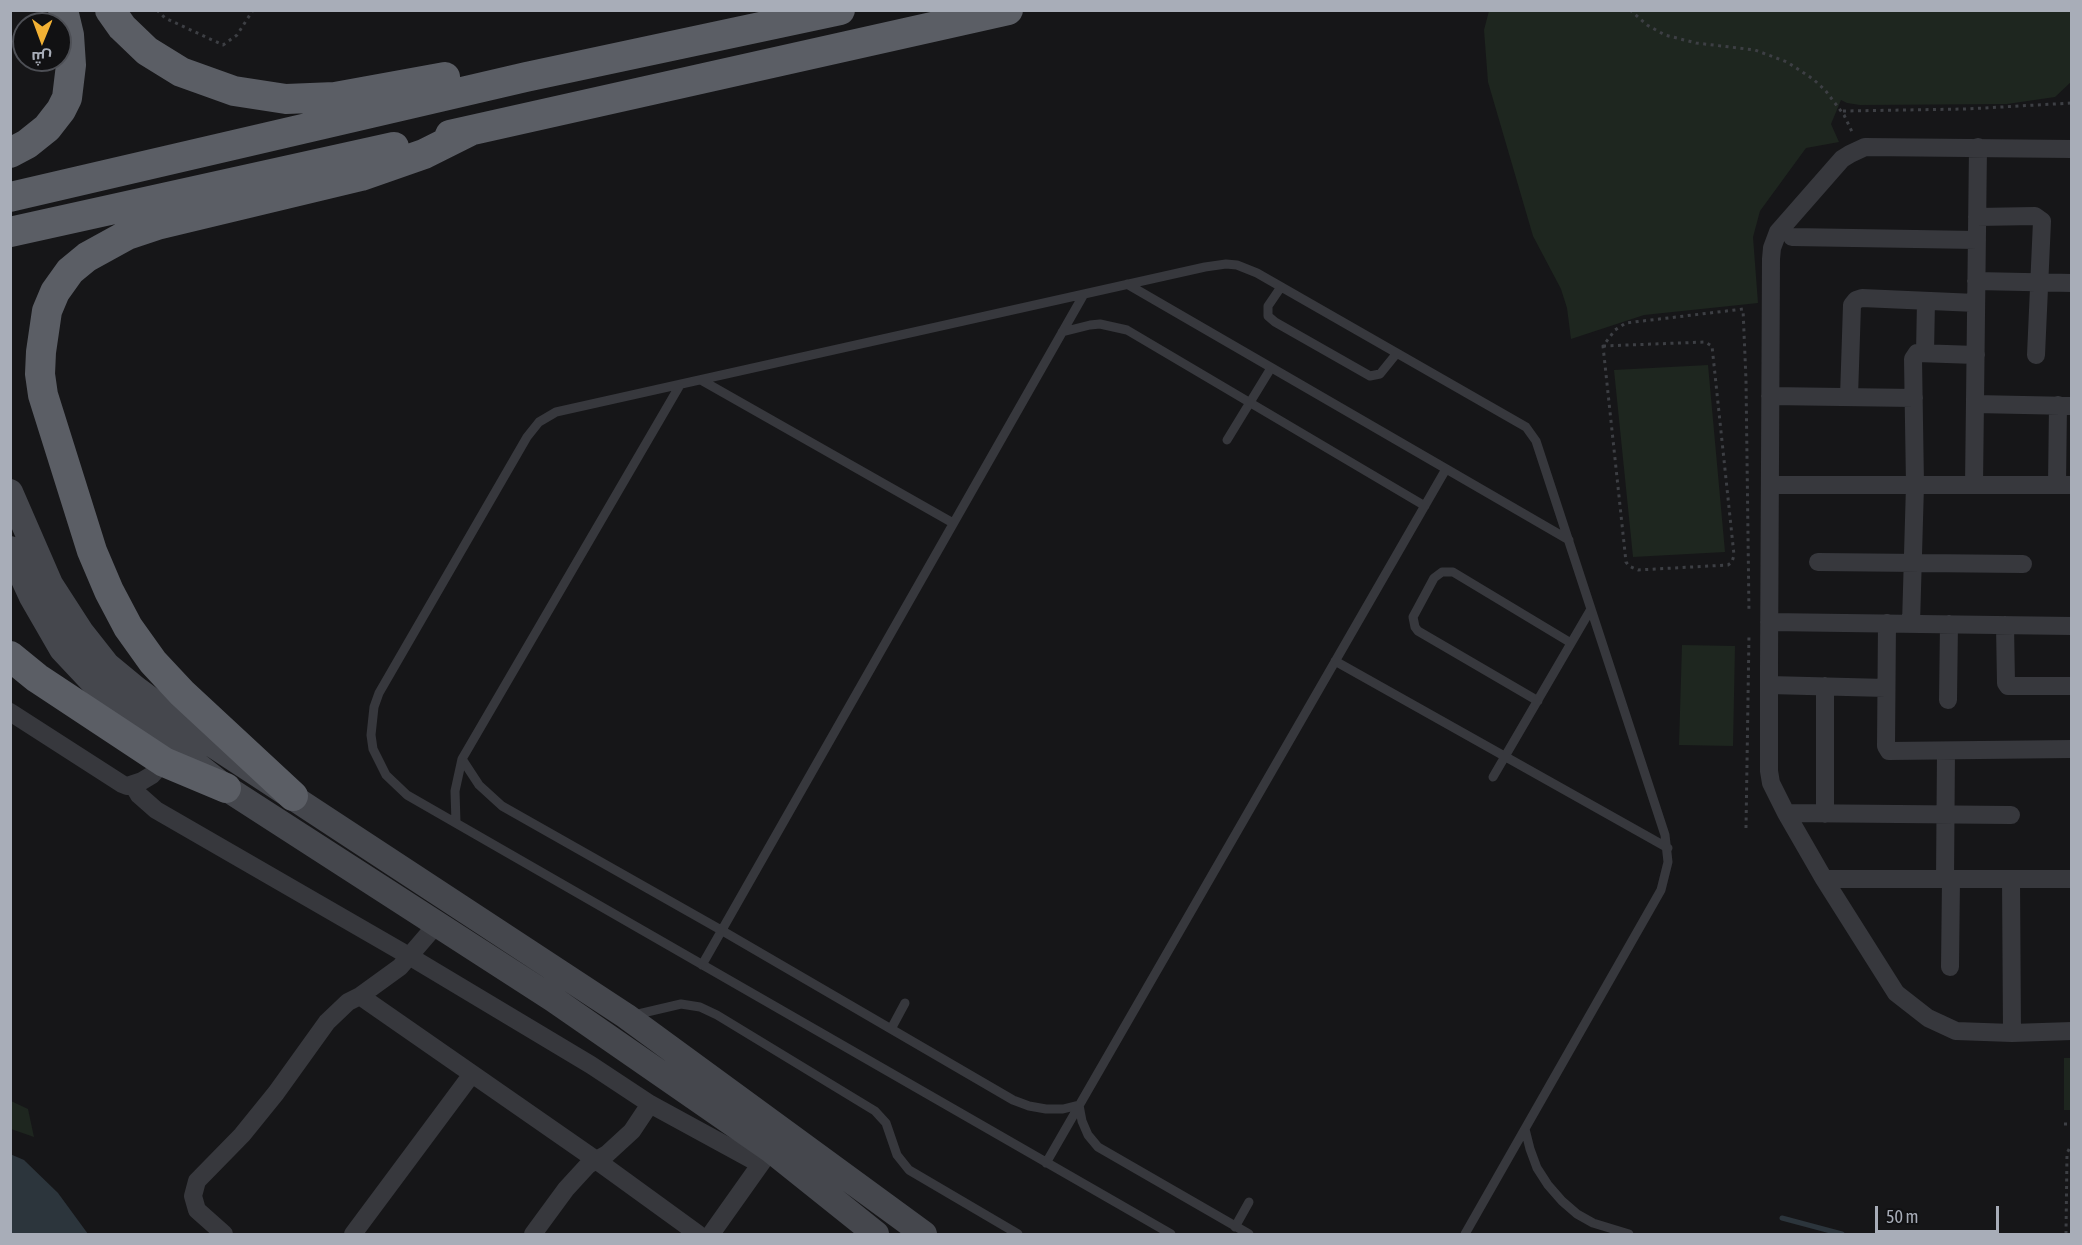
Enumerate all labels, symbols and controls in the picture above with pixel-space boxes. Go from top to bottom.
north arrow [12,12,72,72]
text: ش [31,49,52,67]
scale bar [1878,1194,2002,1232]
text: 50 m [1886,1206,1918,1227]

